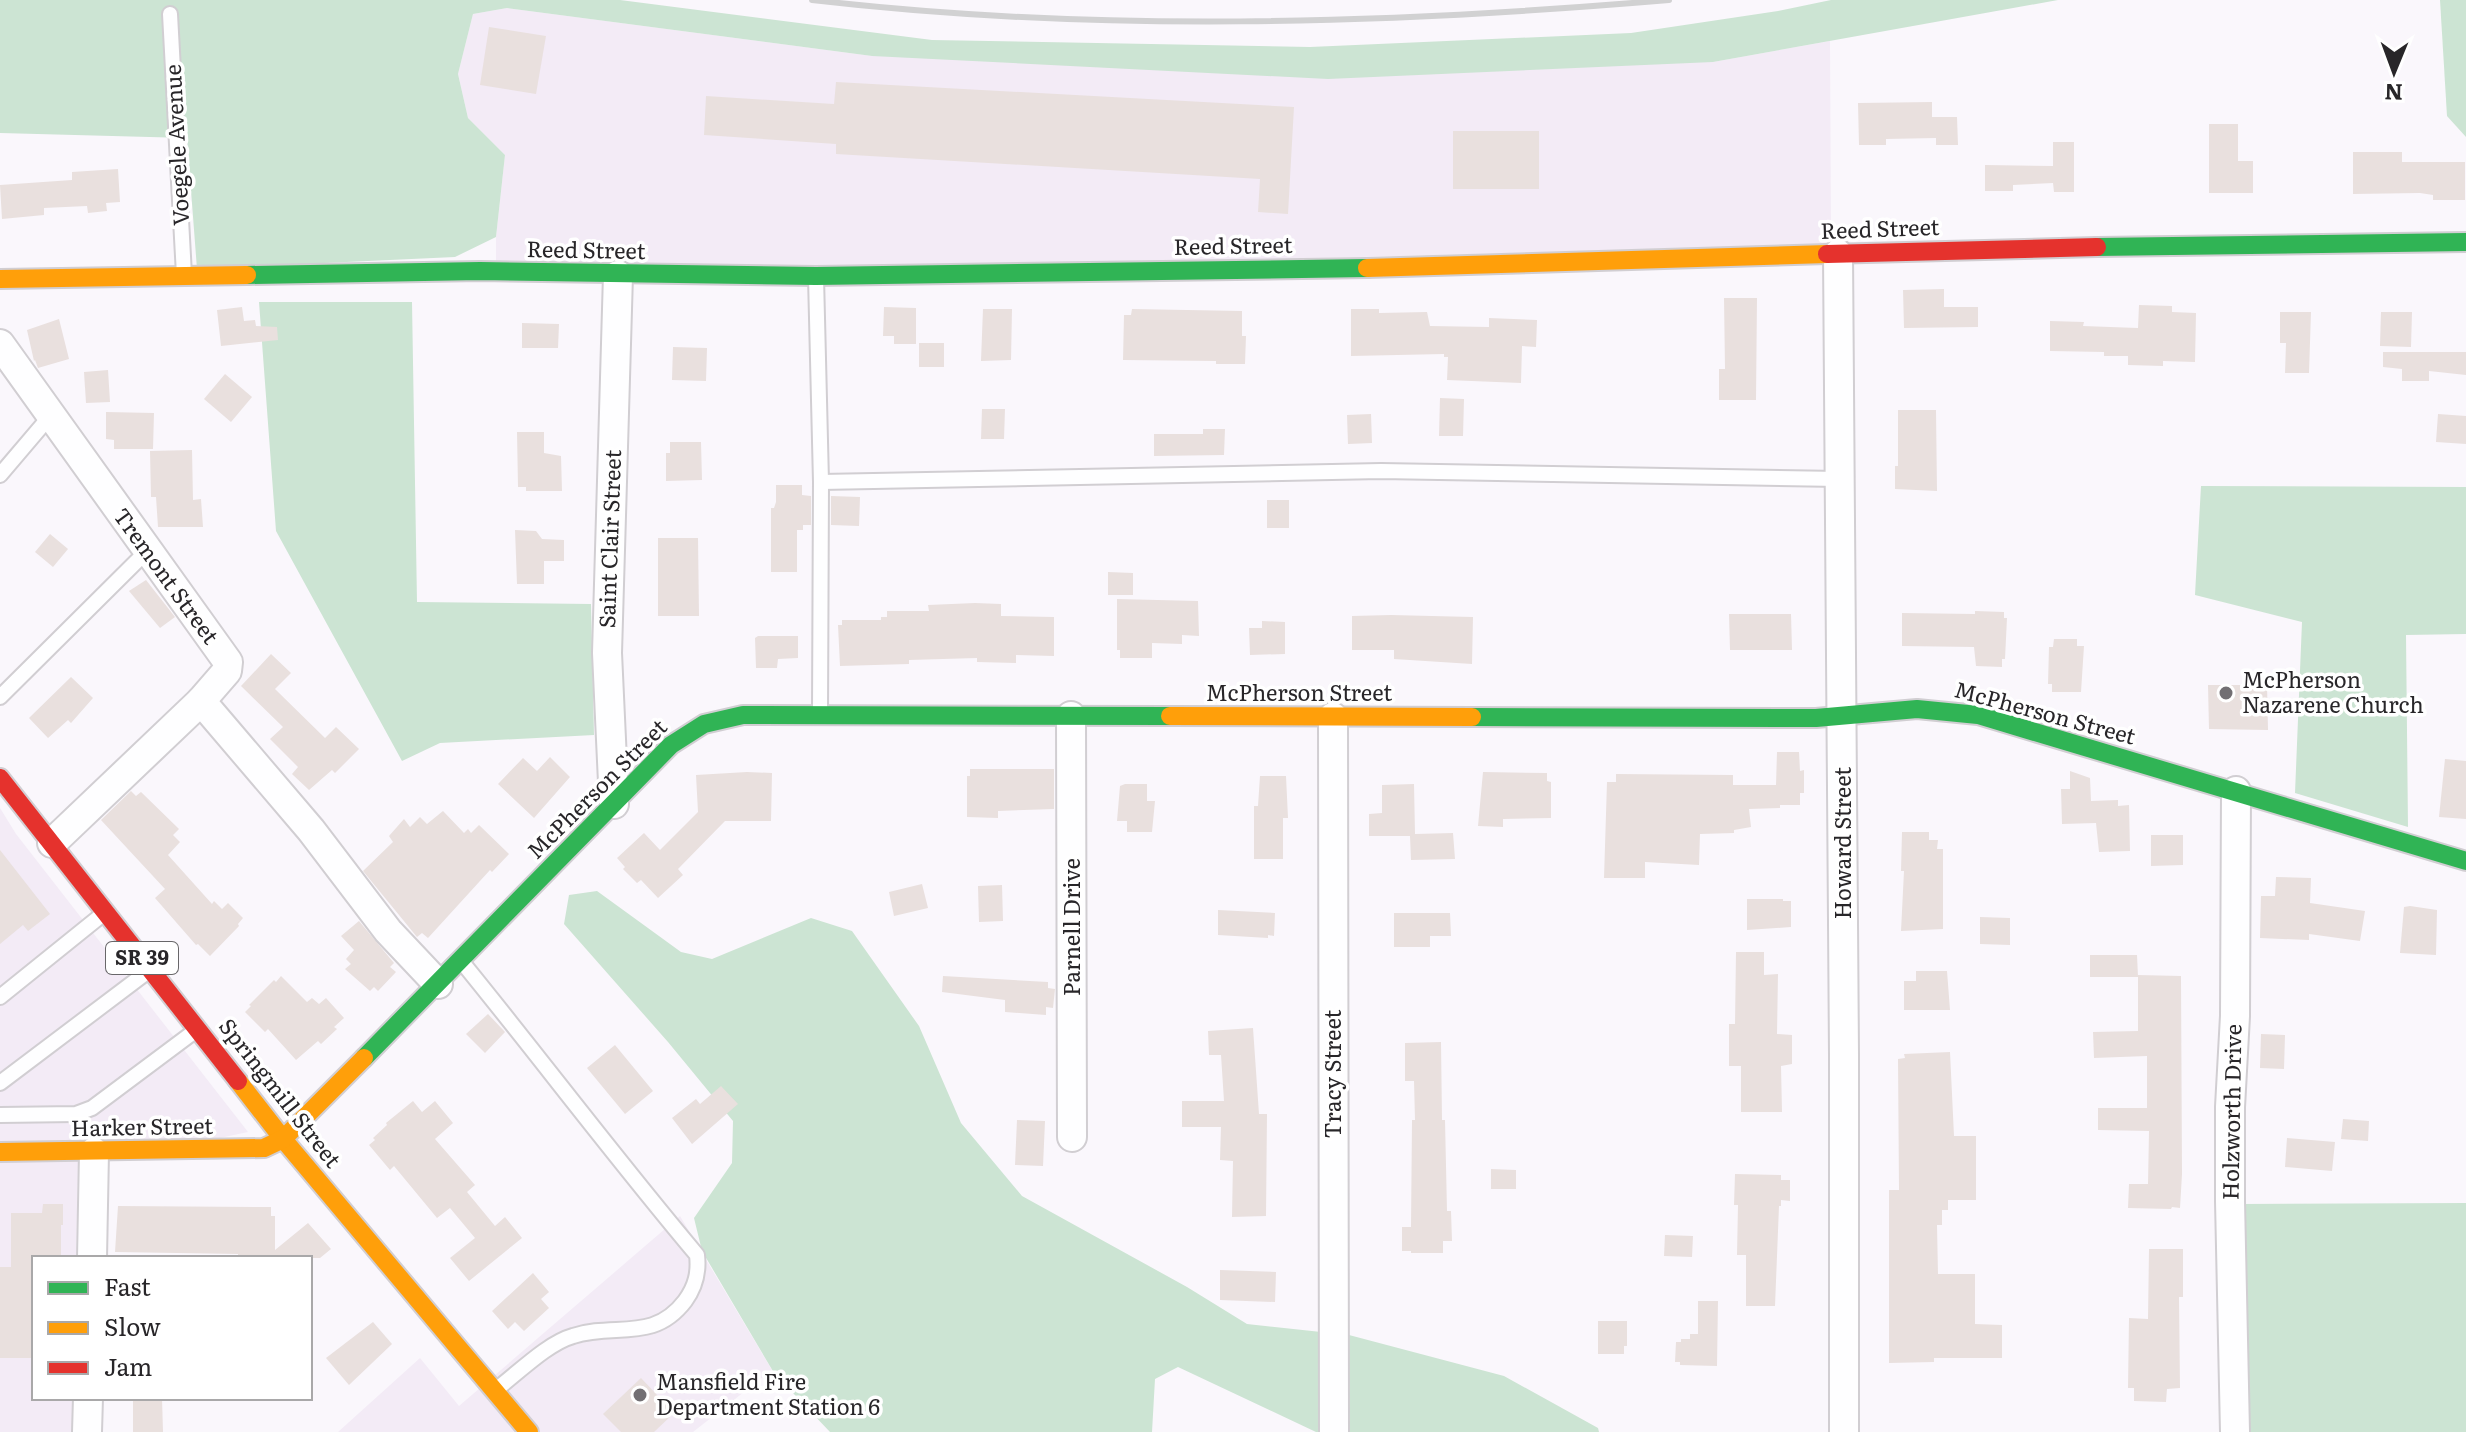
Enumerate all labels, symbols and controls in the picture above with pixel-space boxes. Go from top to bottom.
north arrow [2354,32,2434,112]
street label: Voegele Avenue [155,64,196,227]
text: N [2384,77,2403,110]
street label: Reed Street [1820,209,1940,246]
street label: Reed Street [1173,227,1293,262]
street label: Reed Street [526,231,646,266]
street label: Saint Clair Street [589,449,628,629]
street label: Tremont Street [107,500,228,650]
place label: McPherson Nazarene Church [2242,662,2424,720]
street label: McPherson Street [1951,671,2140,752]
street label: McPherson Street [1206,675,1392,708]
marker: McPherson Nazarene Church [2217,684,2235,702]
street label: McPherson Street [518,710,674,866]
street label: Howard Street [1825,767,1858,919]
street label: Parnell Drive [1054,858,1087,996]
road number: SR 39 [106,942,178,974]
street label: Tracy Street [1315,1009,1348,1138]
street label: Springmill Street [212,1010,350,1174]
street label: Holzworth Drive [2212,1024,2249,1200]
street label: Harker Street [71,1108,213,1143]
legend [32,1256,312,1400]
text: Fast [104,1268,151,1303]
text: Slow [104,1308,161,1343]
text: Jam [104,1348,152,1383]
place label: Mansfield Fire Department Station 6 [656,1364,880,1422]
marker: Mansfield Fire Department Station 6 [631,1386,649,1404]

